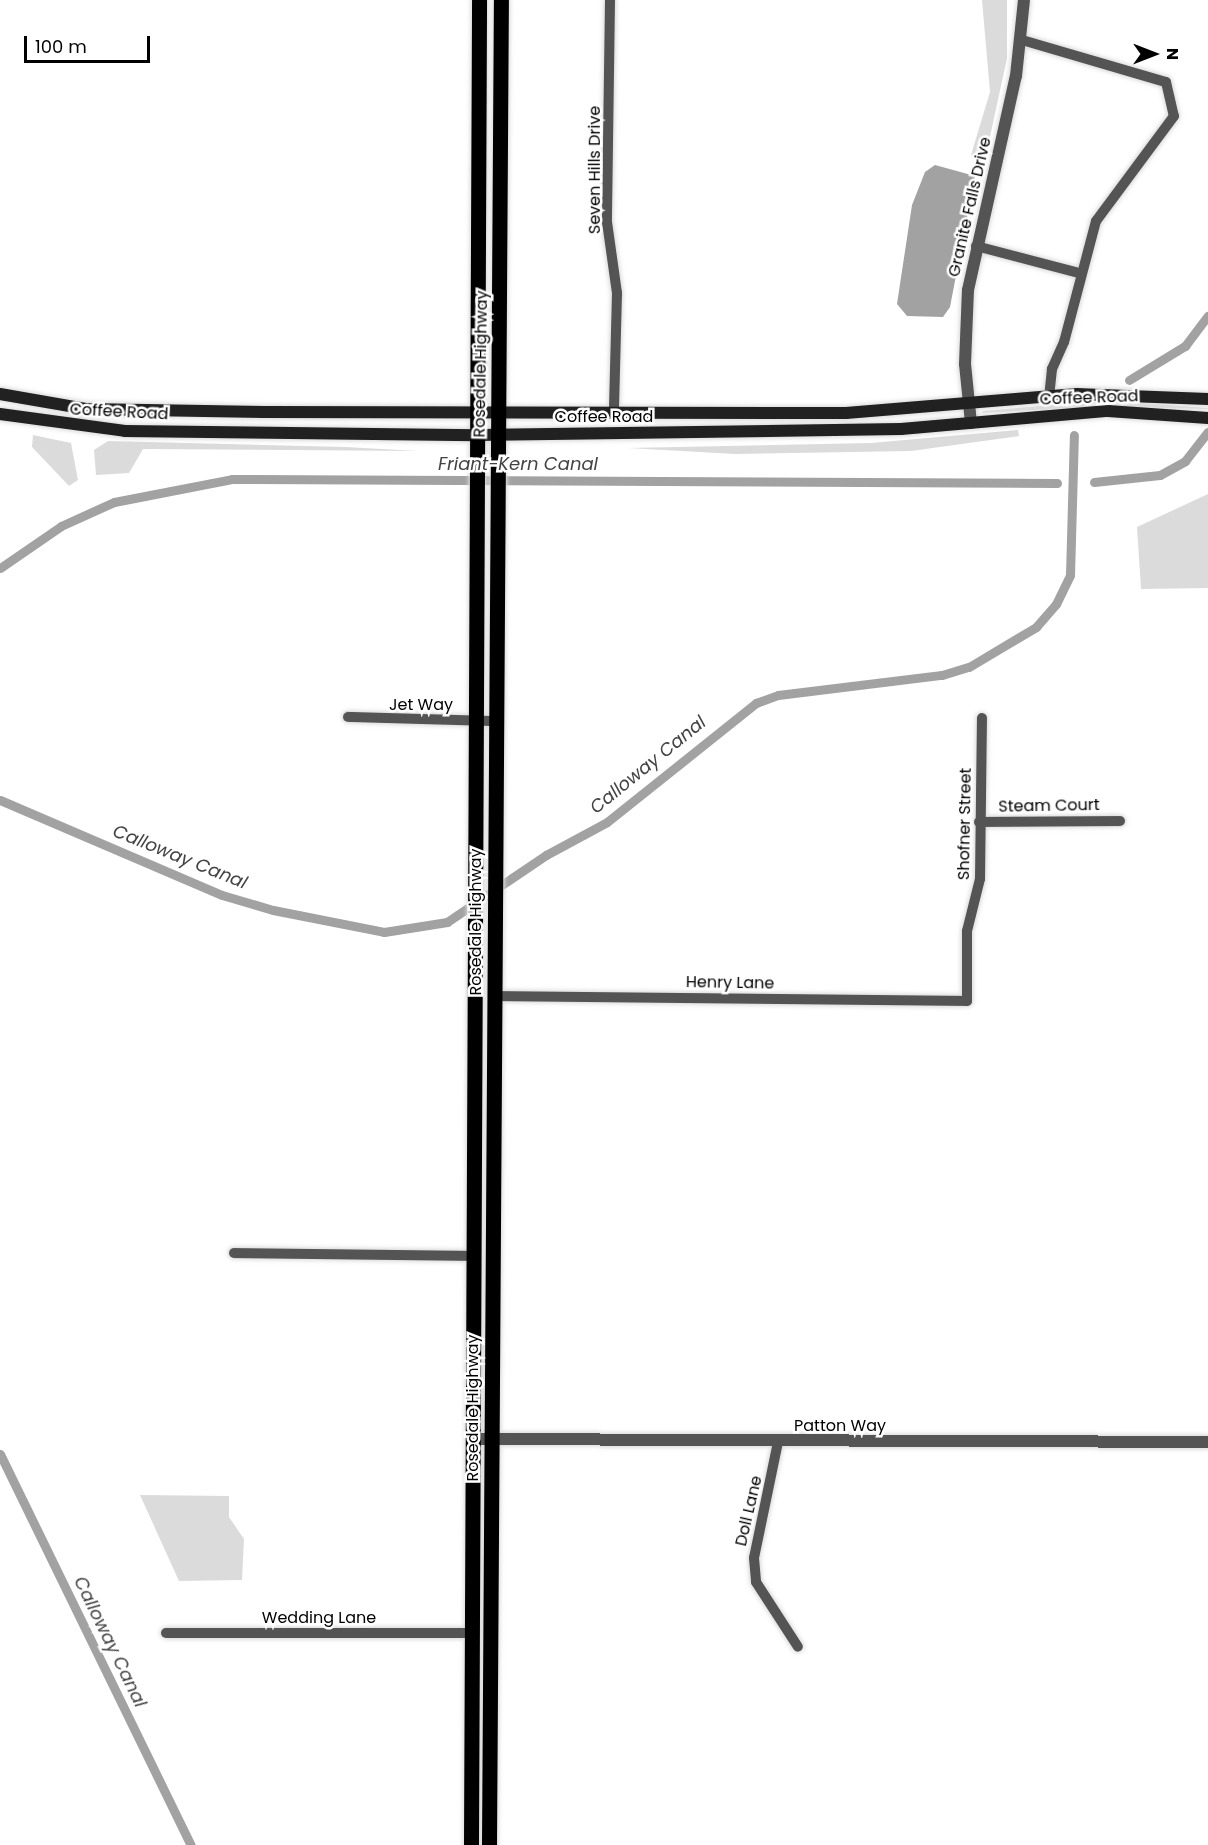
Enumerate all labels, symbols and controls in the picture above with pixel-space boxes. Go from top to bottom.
scale bar [27,24,153,62]
north arrow [1124,24,1184,84]
text: 100 m [35,34,87,59]
text: N [1161,48,1184,60]
street label: Seven Hills Drive [585,106,605,234]
street label: Granite Falls Drive [945,135,995,279]
street label: Rosedale Highway [470,290,492,438]
street label: Coffee Road [1039,387,1139,409]
street label: Coffee Road [69,400,169,424]
street label: Coffee Road [555,407,653,427]
water label: Friant-Kern Canal [438,453,598,475]
street label: Jet Way [389,695,453,715]
water label: Calloway Canal [586,712,710,818]
street label: Shofner Street [954,768,976,880]
street label: Steam Court [998,796,1100,816]
water label: Calloway Canal [110,820,250,894]
street label: Rosedale Highway [466,848,486,996]
street label: Henry Lane [686,973,774,993]
street label: Rosedale Highway [463,1334,483,1482]
street label: Patton Way [794,1416,886,1436]
street label: Doll Lane [732,1474,766,1548]
water label: Calloway Canal [69,1573,151,1711]
street label: Wedding Lane [262,1608,376,1628]

